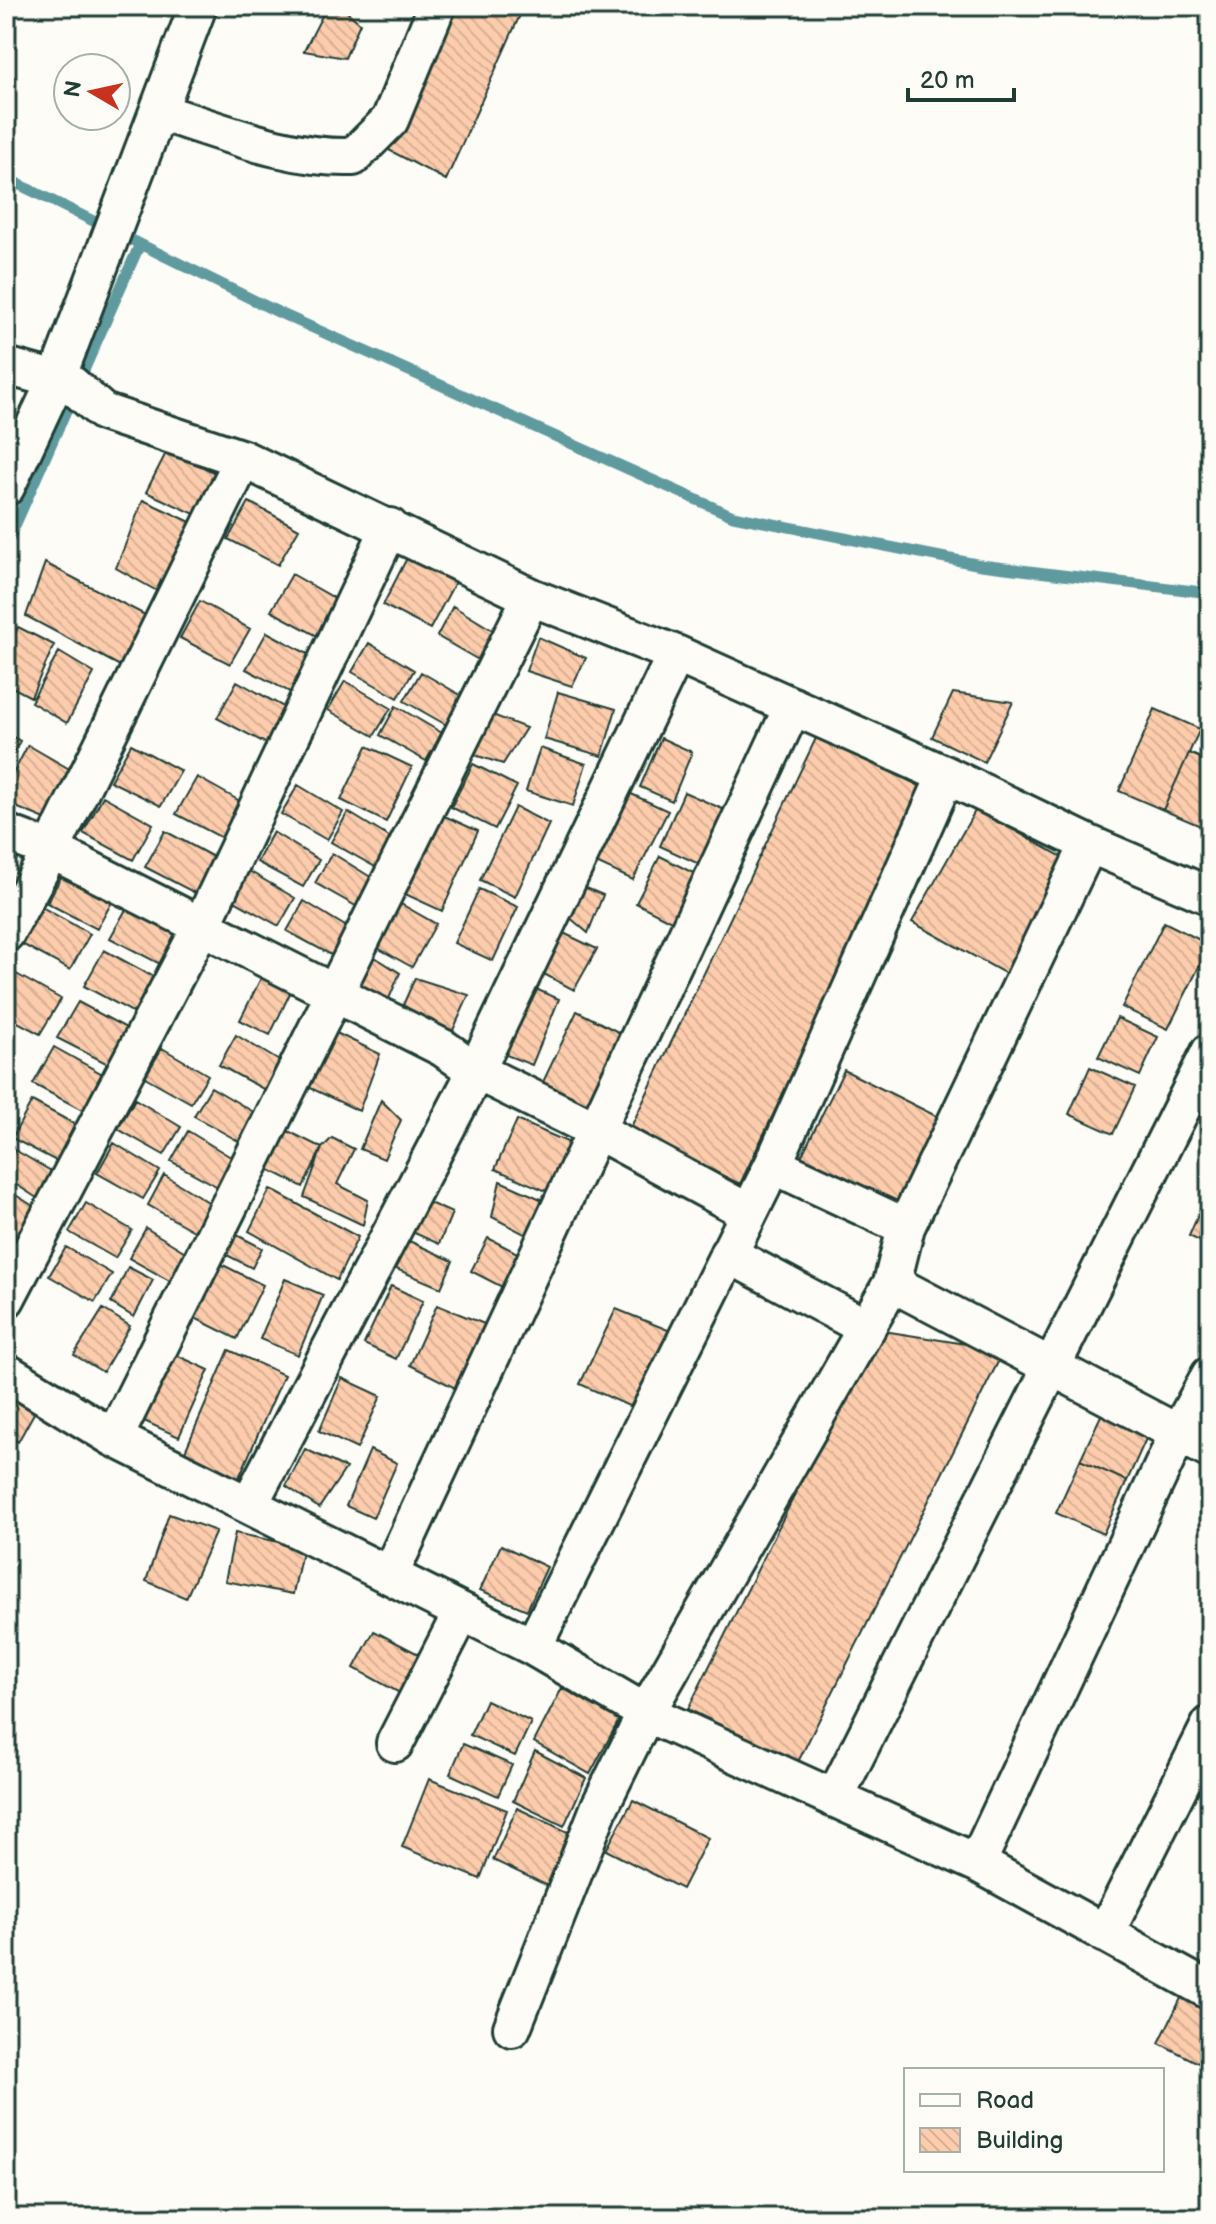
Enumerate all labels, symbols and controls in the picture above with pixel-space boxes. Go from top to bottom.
north arrow [52,52,132,132]
scale bar [908,52,1014,102]
text: 20 m [920,66,975,95]
text: N [59,79,88,99]
legend [904,2068,1164,2172]
text: Road [976,2086,1034,2115]
text: Building [976,2126,1063,2155]

